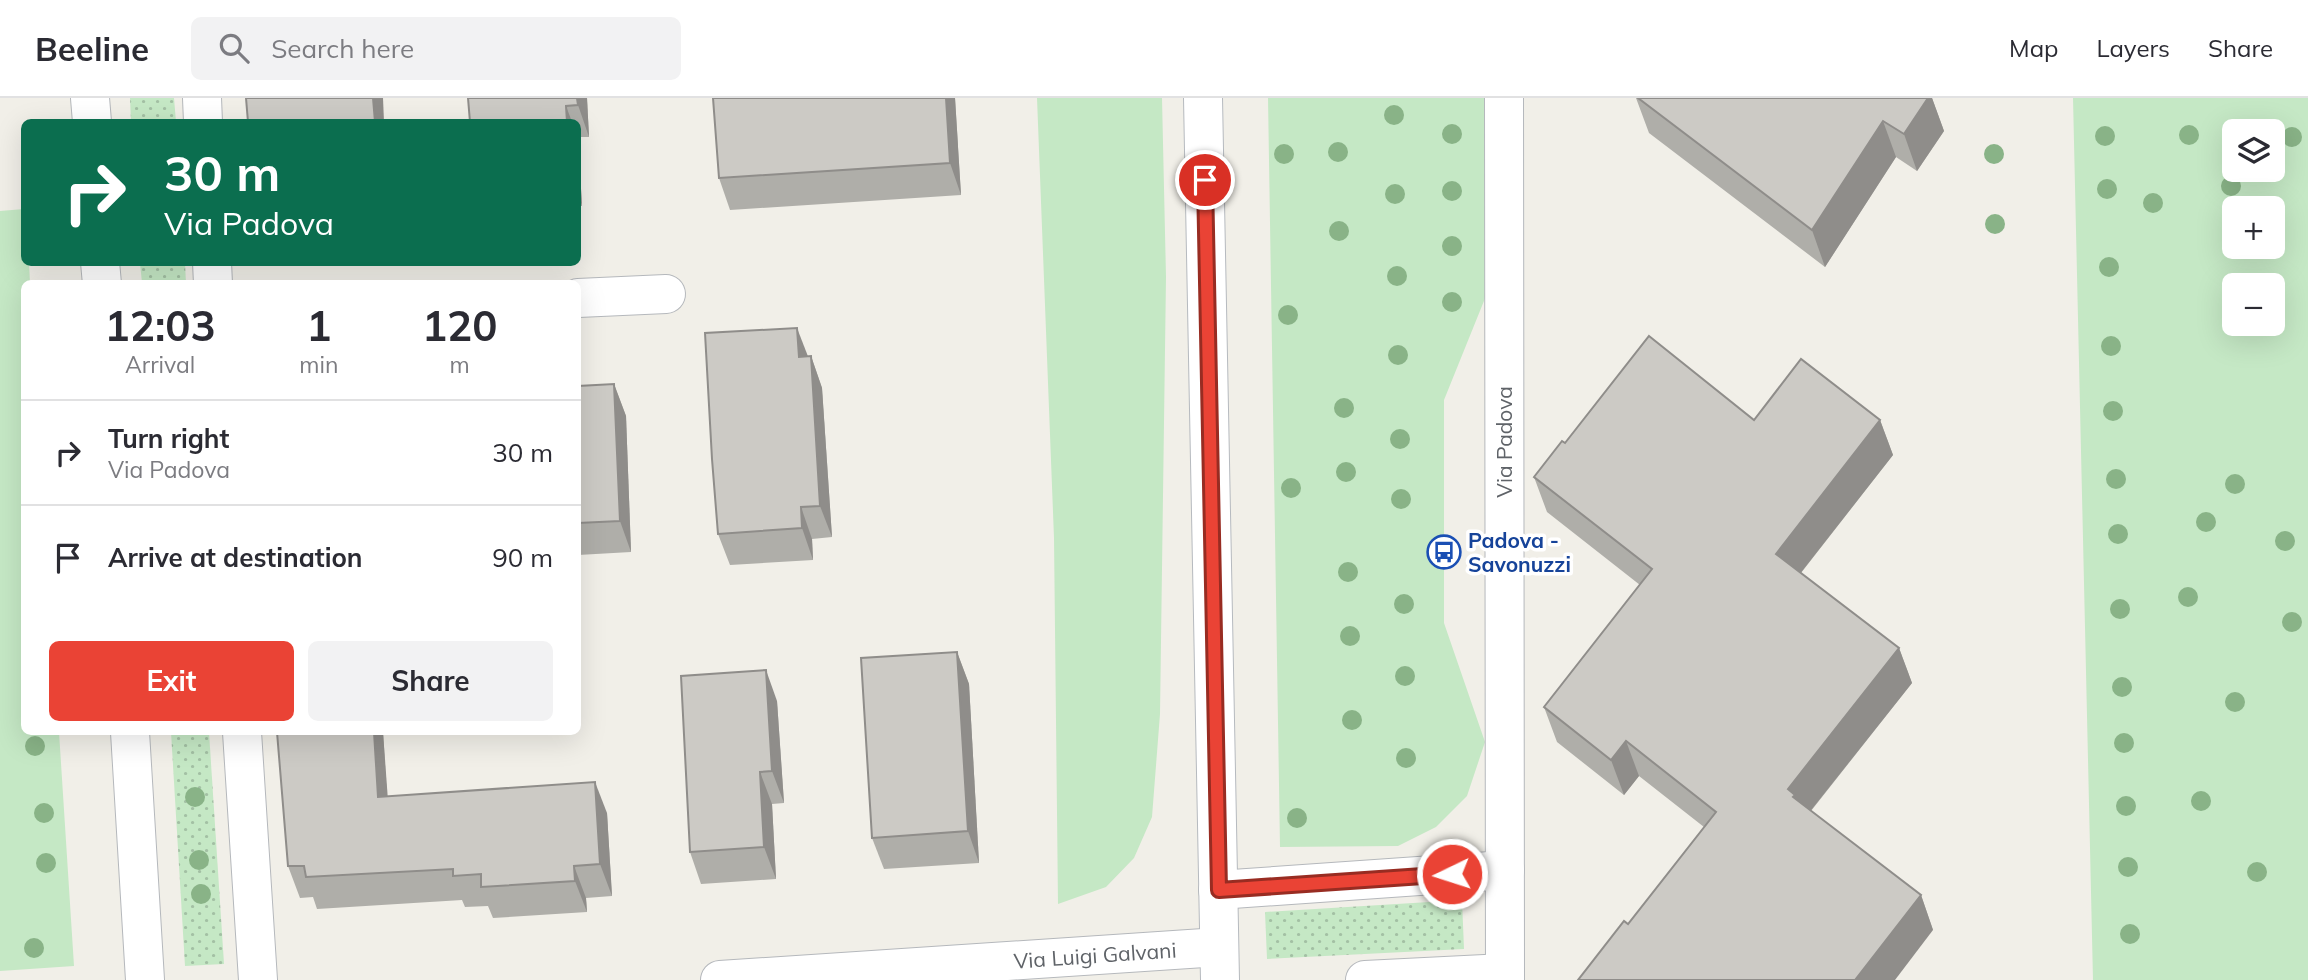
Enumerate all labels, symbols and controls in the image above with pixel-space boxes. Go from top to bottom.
search box [191,17,681,80]
text: Beeline [35,28,149,69]
icon: search [215,29,253,67]
text: Search here [271,32,414,65]
text: Map [2009,33,2058,63]
text: Layers [2096,33,2170,63]
text: Share [2208,33,2273,63]
map controls [2222,119,2285,336]
button: layers [2222,119,2285,182]
text: 30 m [164,142,280,203]
icon: right [49,147,140,238]
pin [1175,150,1235,210]
icon: arrive [1186,161,1224,199]
button: + [2222,196,2285,259]
text: Via Padova [164,203,334,243]
button: − [2222,273,2285,336]
text: 12:03 [105,299,216,352]
text: 1 [306,299,331,352]
text: 120 [422,299,497,352]
text: Arrival [125,350,195,379]
text: min [299,350,338,379]
text: m [450,350,470,379]
street label: Via Padova [1491,386,1517,498]
text: Turn right [108,422,229,455]
icon: right [49,434,87,472]
text: 30 m [492,436,553,469]
text: Via Padova [108,455,230,484]
place label: Padova - Savonuzzi [1468,527,1571,577]
bus stop icon: Padova - Savonuzzi [1425,533,1463,571]
icon: arrive [49,539,87,577]
text: Arrive at destination [108,541,363,574]
text: 90 m [492,541,553,574]
button: Exit [49,641,294,721]
button: Share [308,641,553,721]
position arrow [1415,837,1489,911]
street label: Via Luigi Galvani [1013,936,1177,974]

